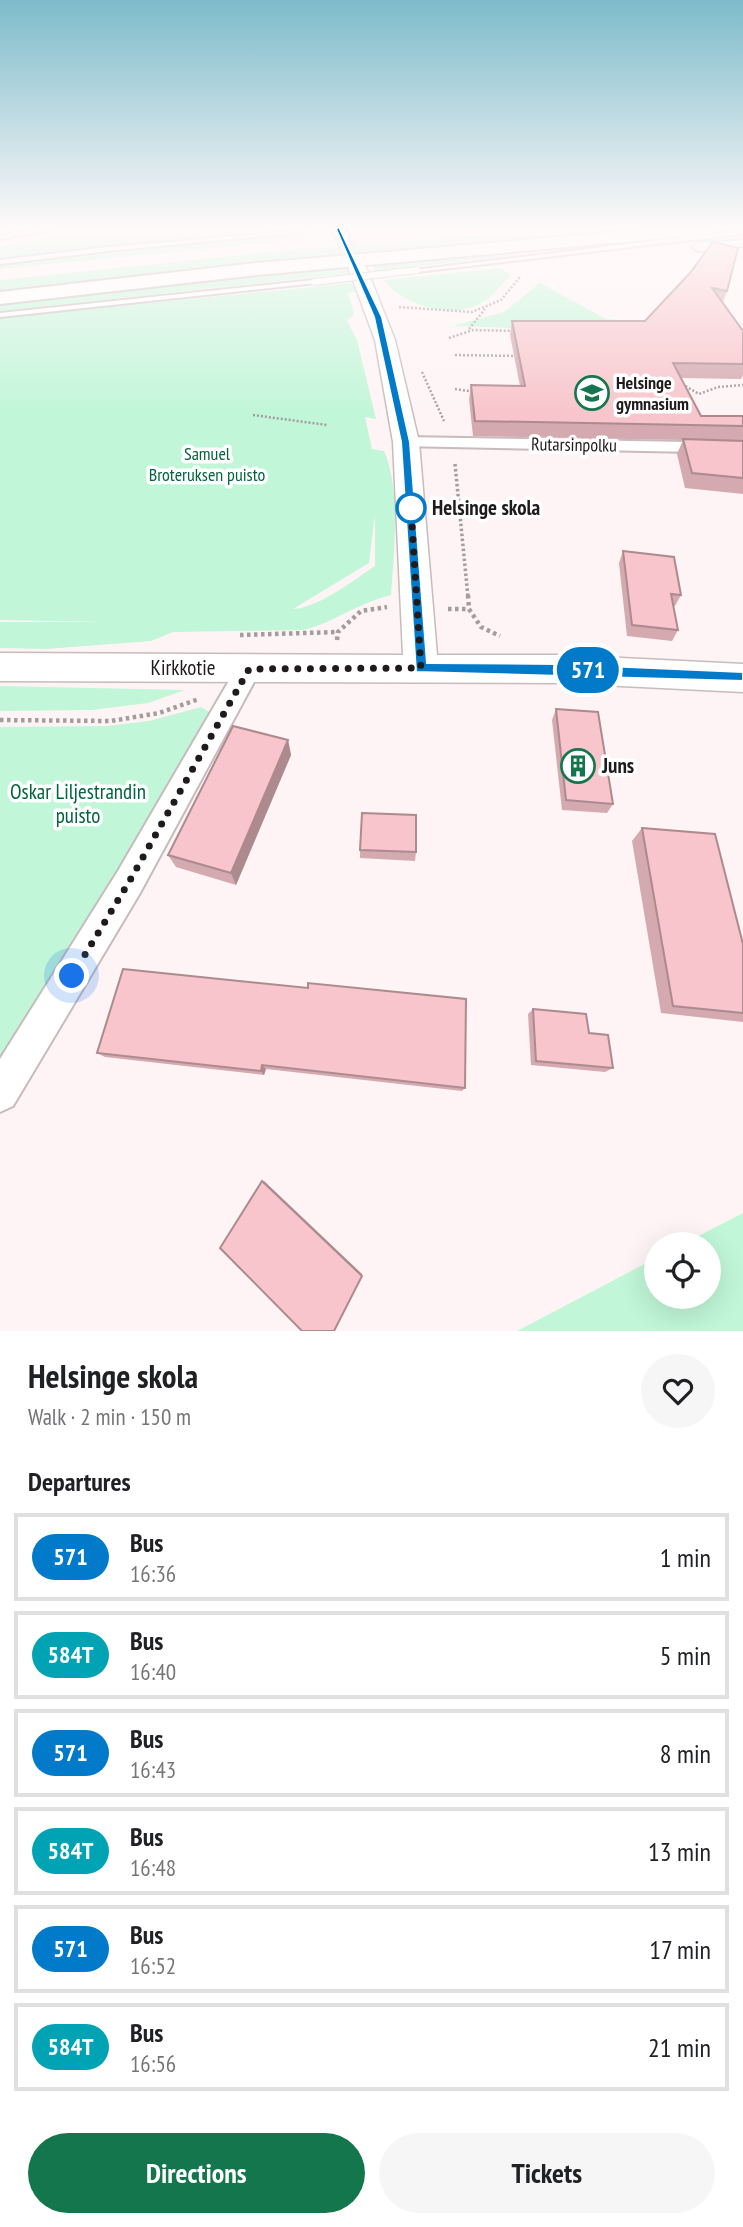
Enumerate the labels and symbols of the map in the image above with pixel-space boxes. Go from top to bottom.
place label: Helsinge gymnasium [616,371,689,415]
school or university icon: Helsinge gymnasium [573,374,611,412]
street label: Rutarsinpolku [531,432,617,457]
park label: Samuel Broteruksen puisto [149,442,266,486]
marker: Helsinge skola [396,493,426,523]
place label: Helsinge skola [432,494,541,521]
line badge: 571 [548,647,628,693]
street label: Kirkkotie [151,654,215,681]
building icon: Juns [559,747,597,785]
place label: Juns [601,752,634,779]
park label: Oskar Liljestrandin puisto [10,778,146,829]
your location [54,958,89,993]

